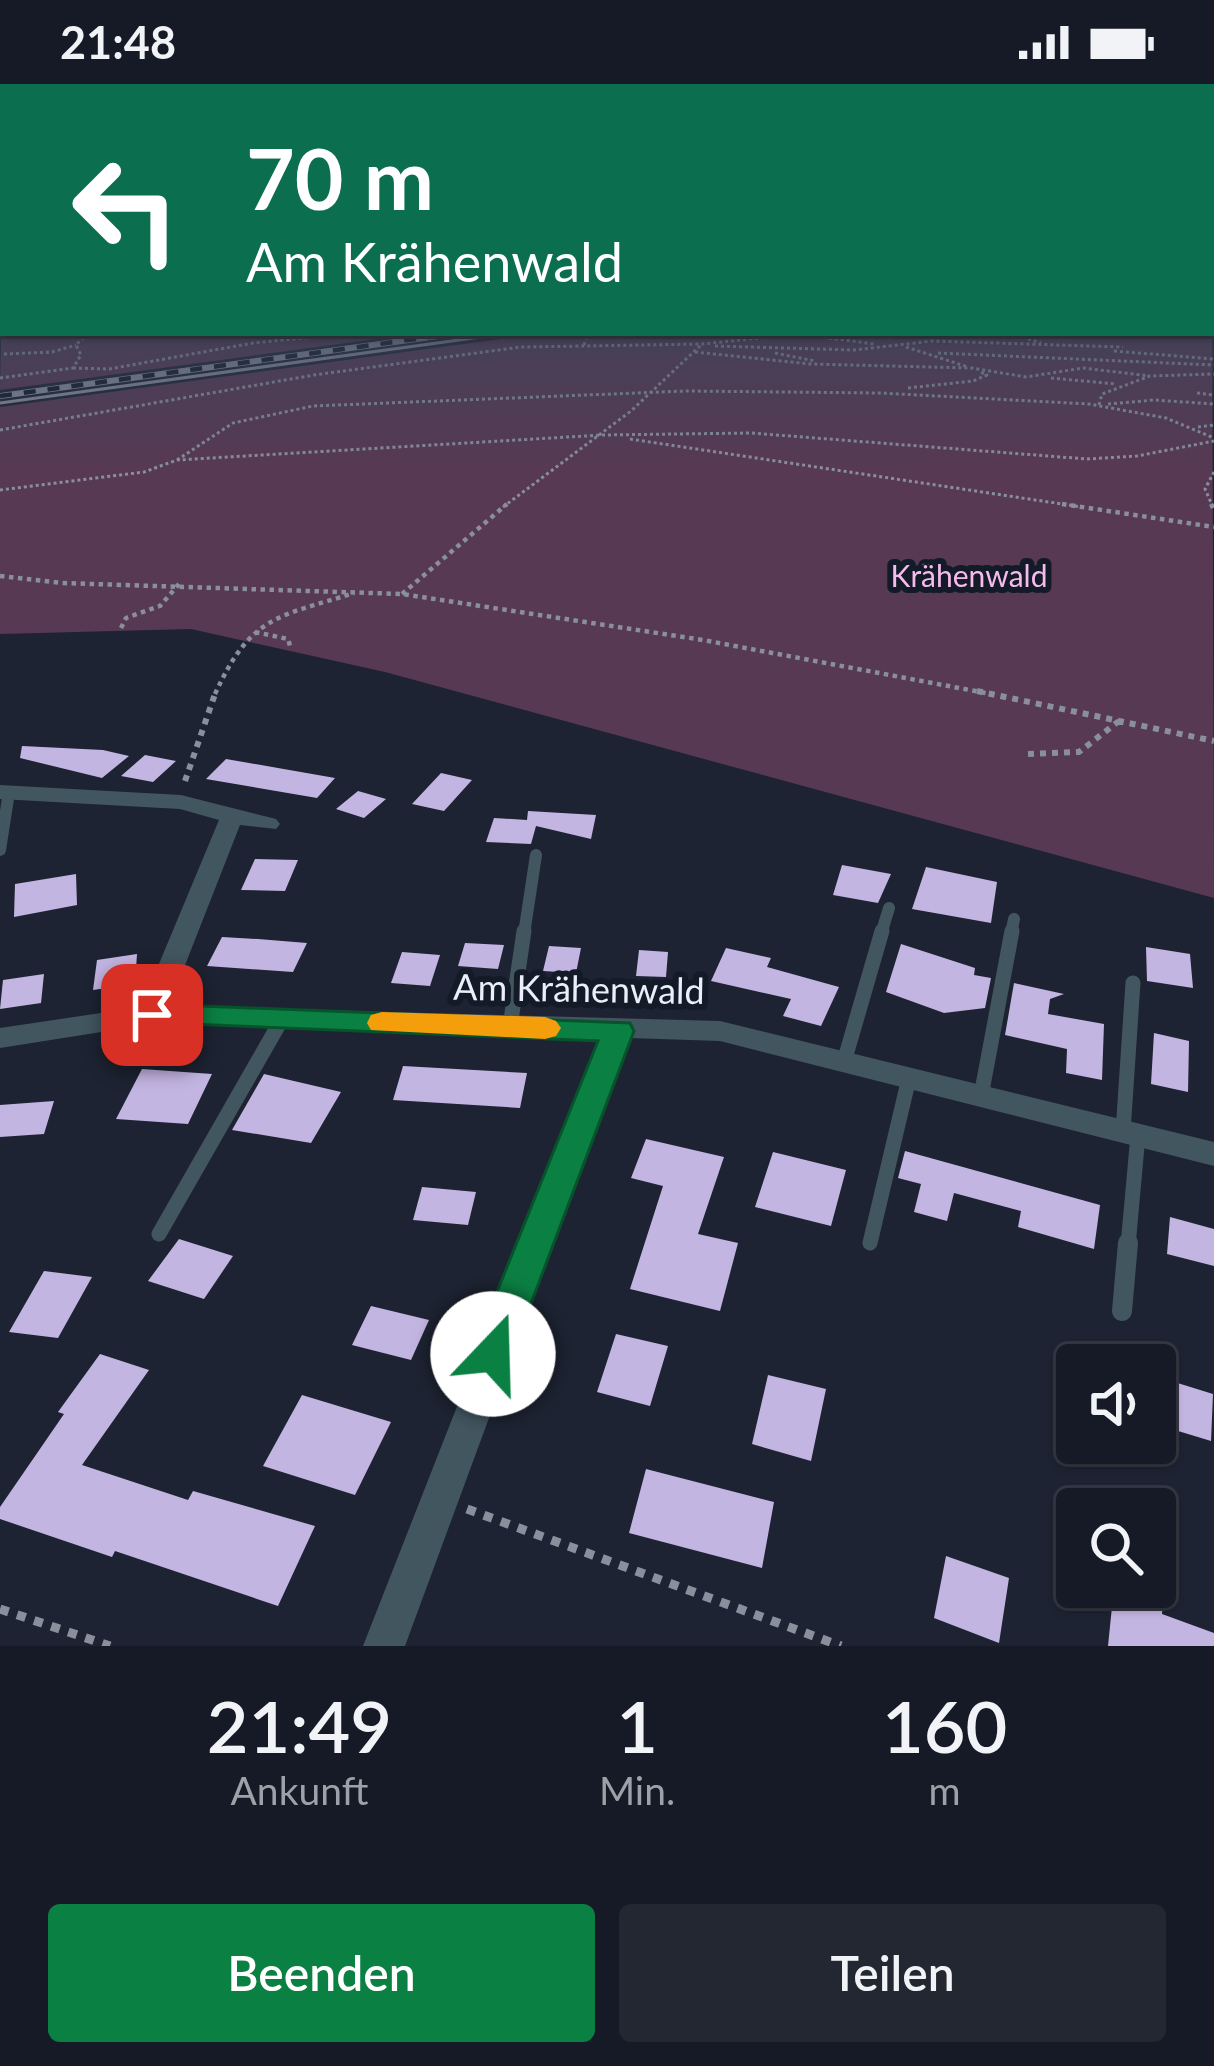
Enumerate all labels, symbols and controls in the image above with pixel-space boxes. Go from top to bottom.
text: 21:48 [60,15,176,69]
text: 70 m [246,127,434,228]
icon: left [48,132,204,288]
text: Am Krähenwald [246,229,623,294]
park label: Krähenwald [891,557,1047,593]
pin [101,964,203,1066]
street label: Am Krähenwald [453,964,705,1012]
icon: arrive [119,982,185,1048]
position arrow [430,1291,556,1417]
map controls [1056,1344,1176,1608]
button: sound [1056,1344,1176,1464]
button: search [1056,1488,1176,1608]
text: 21:49 [207,1682,392,1768]
text: 1 [616,1682,658,1768]
text: 160 [882,1682,1007,1768]
text: Ankunft [231,1767,368,1813]
text: Min. [599,1767,675,1813]
text: m [929,1767,961,1813]
button: Beenden [48,1904,595,2042]
button: Teilen [619,1904,1166,2042]

